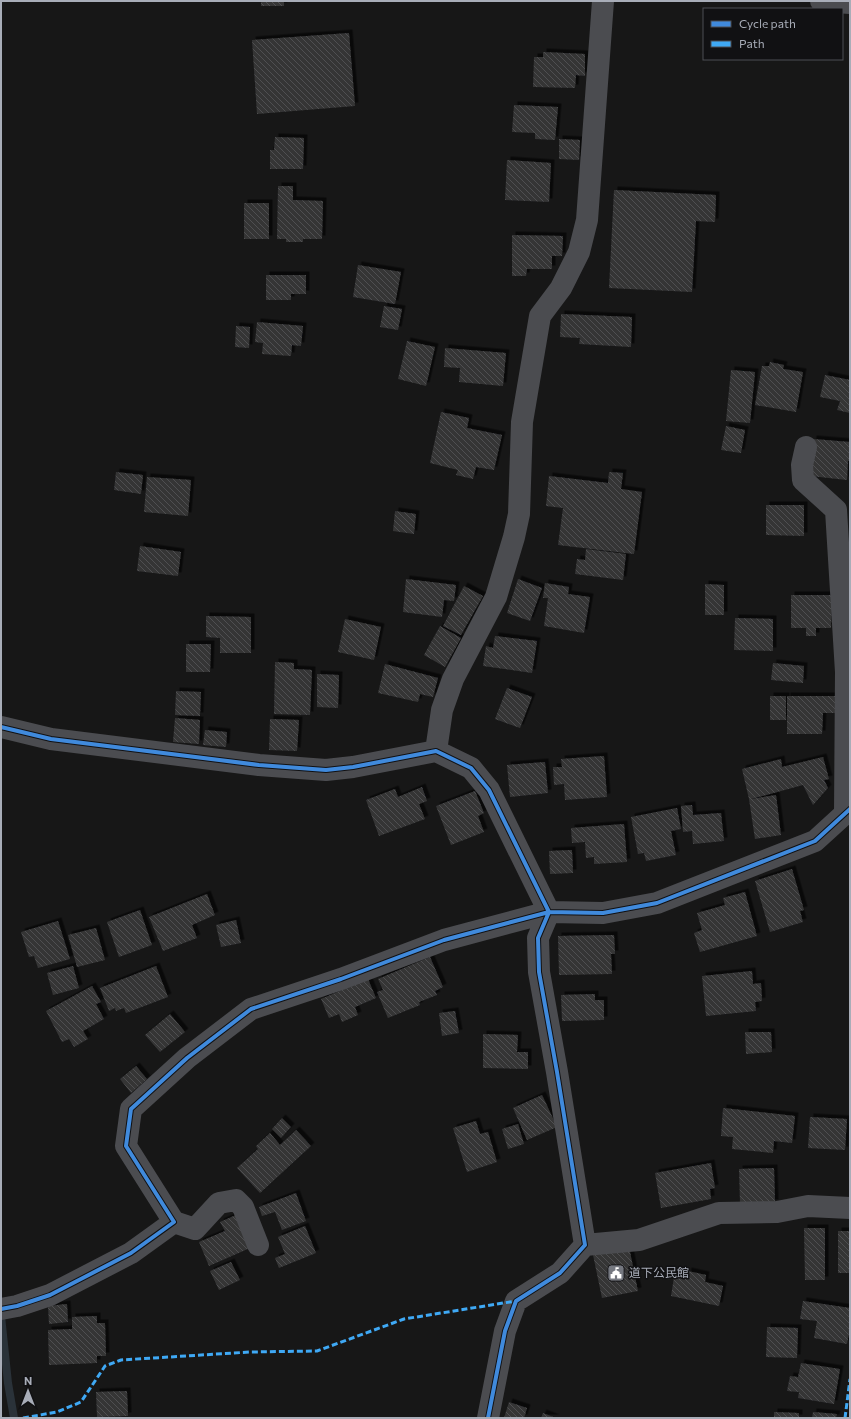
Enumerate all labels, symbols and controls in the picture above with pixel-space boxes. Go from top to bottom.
legend [703,8,843,60]
text: Cycle path [739,16,796,30]
text: Path [739,36,765,50]
public building icon: 道下公民館 [606,1263,626,1283]
place label: 道下公民館 [629,1265,689,1279]
north arrow [8,1371,48,1411]
text: N [24,1374,32,1387]

